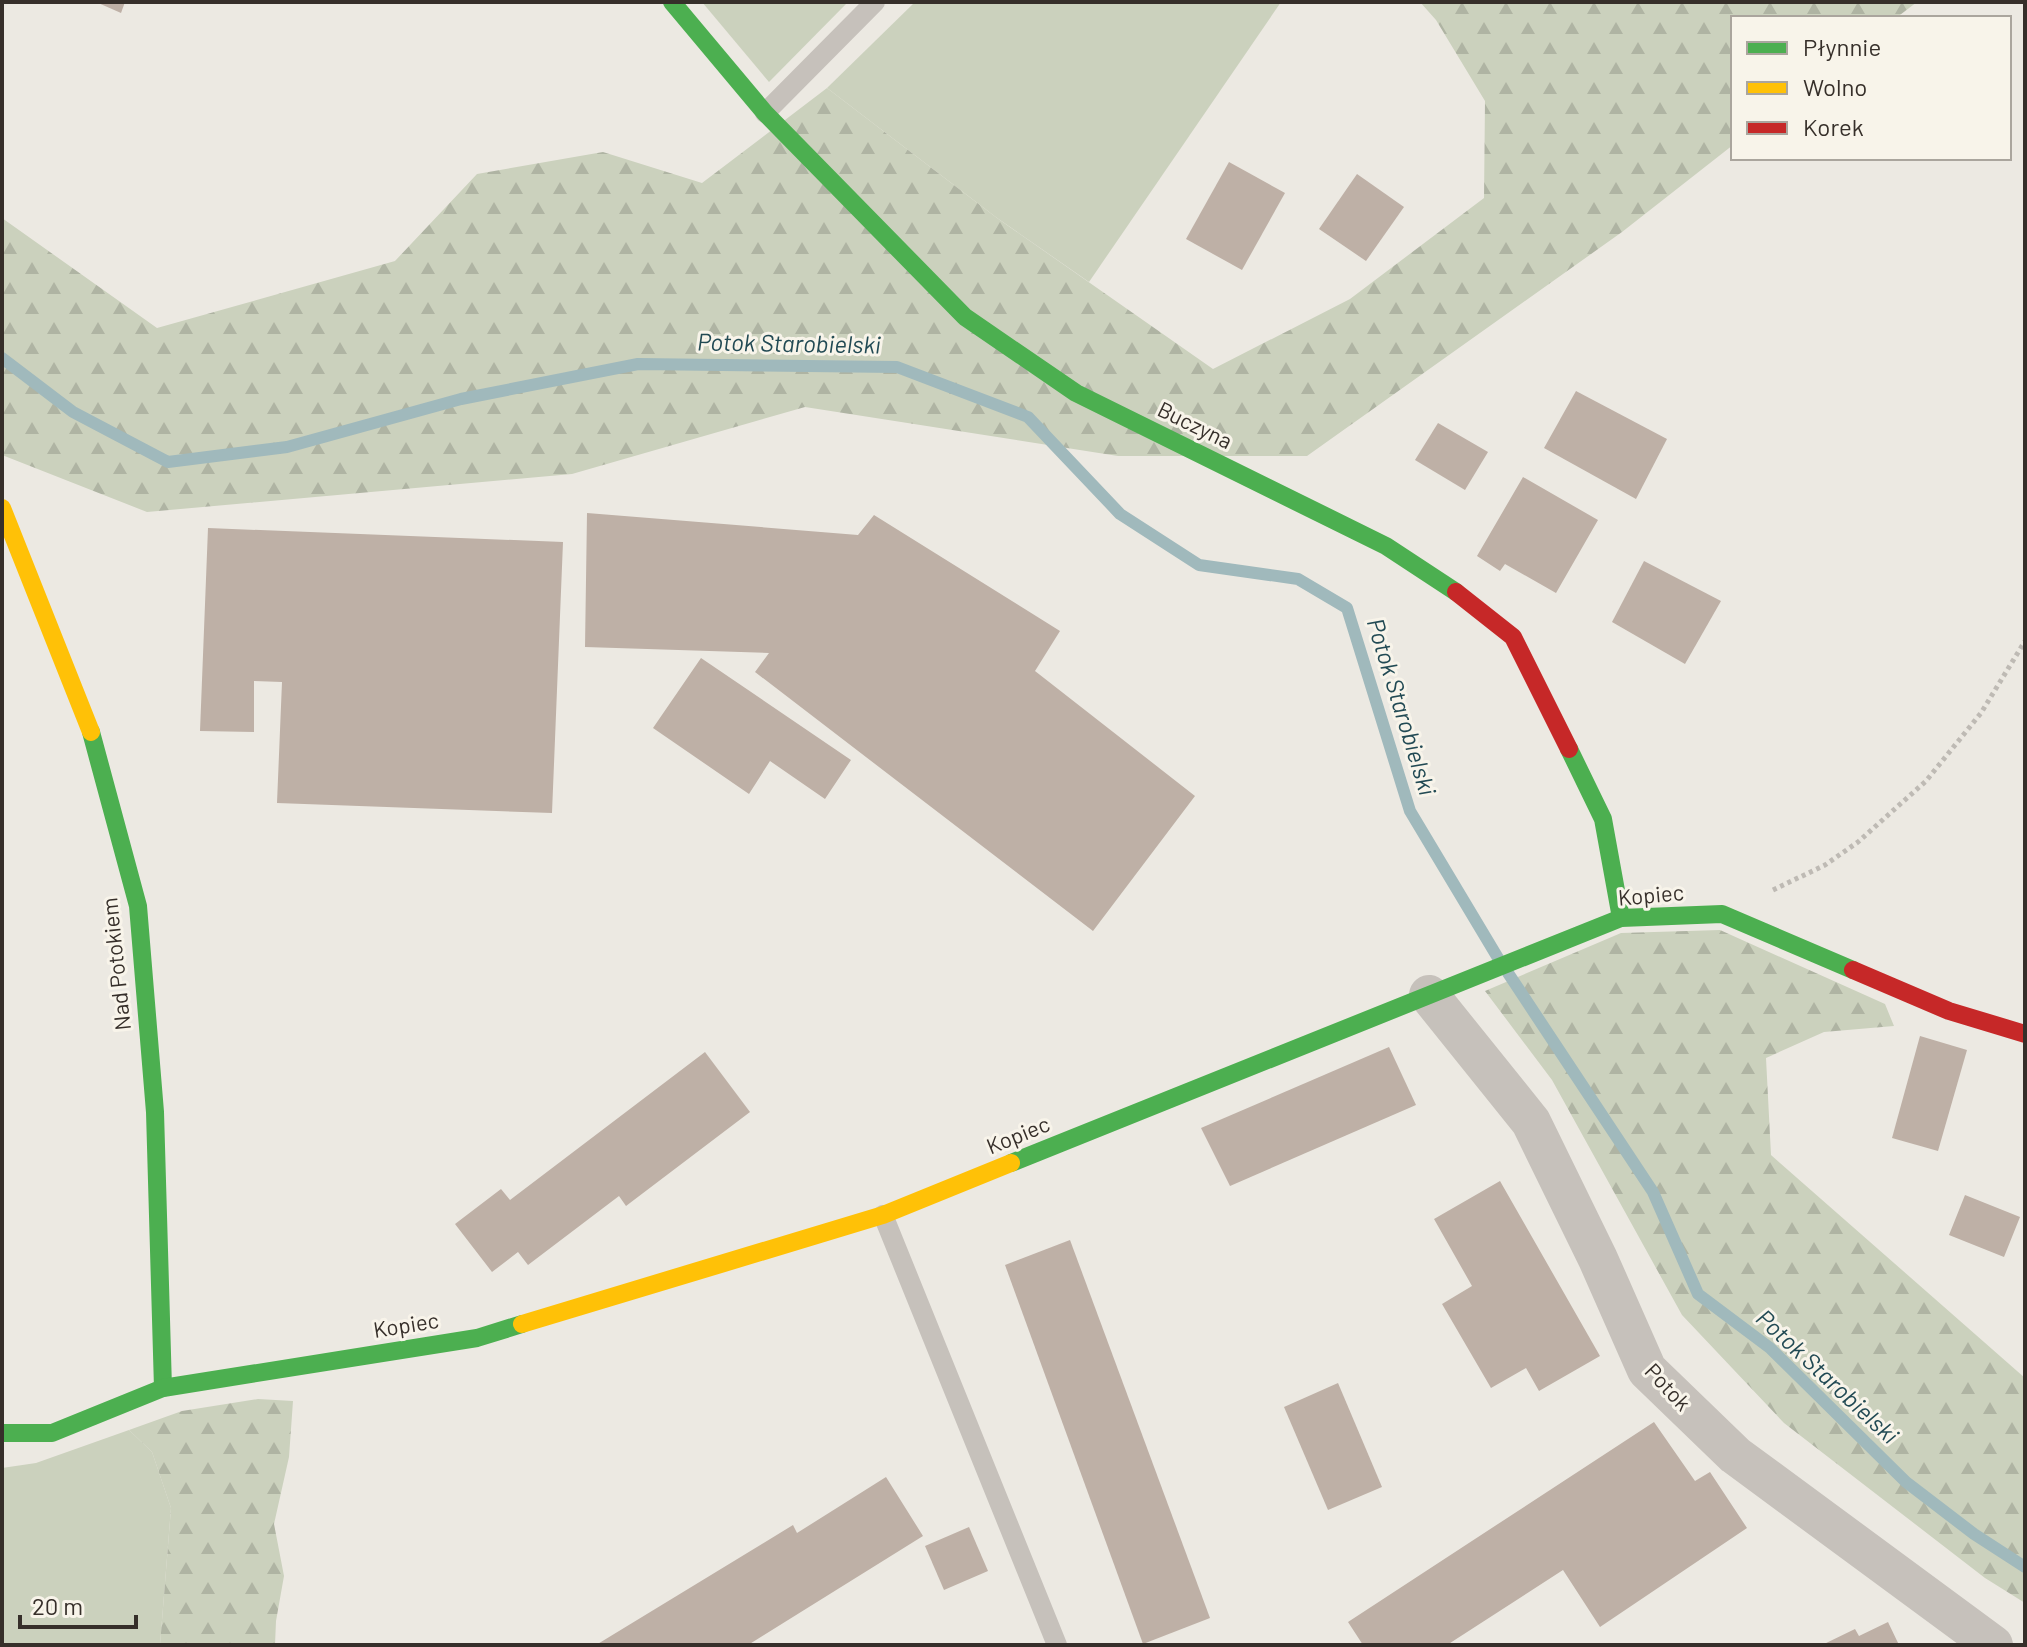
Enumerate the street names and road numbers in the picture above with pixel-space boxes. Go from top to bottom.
street label: Buczyna [1154,395,1237,453]
street label: Kopiec [1617,878,1685,910]
street label: Nad Potokiem [95,896,135,1032]
street label: Kopiec [982,1110,1053,1158]
street label: Kopiec [371,1306,440,1342]
street label: Potok [1640,1357,1697,1415]

